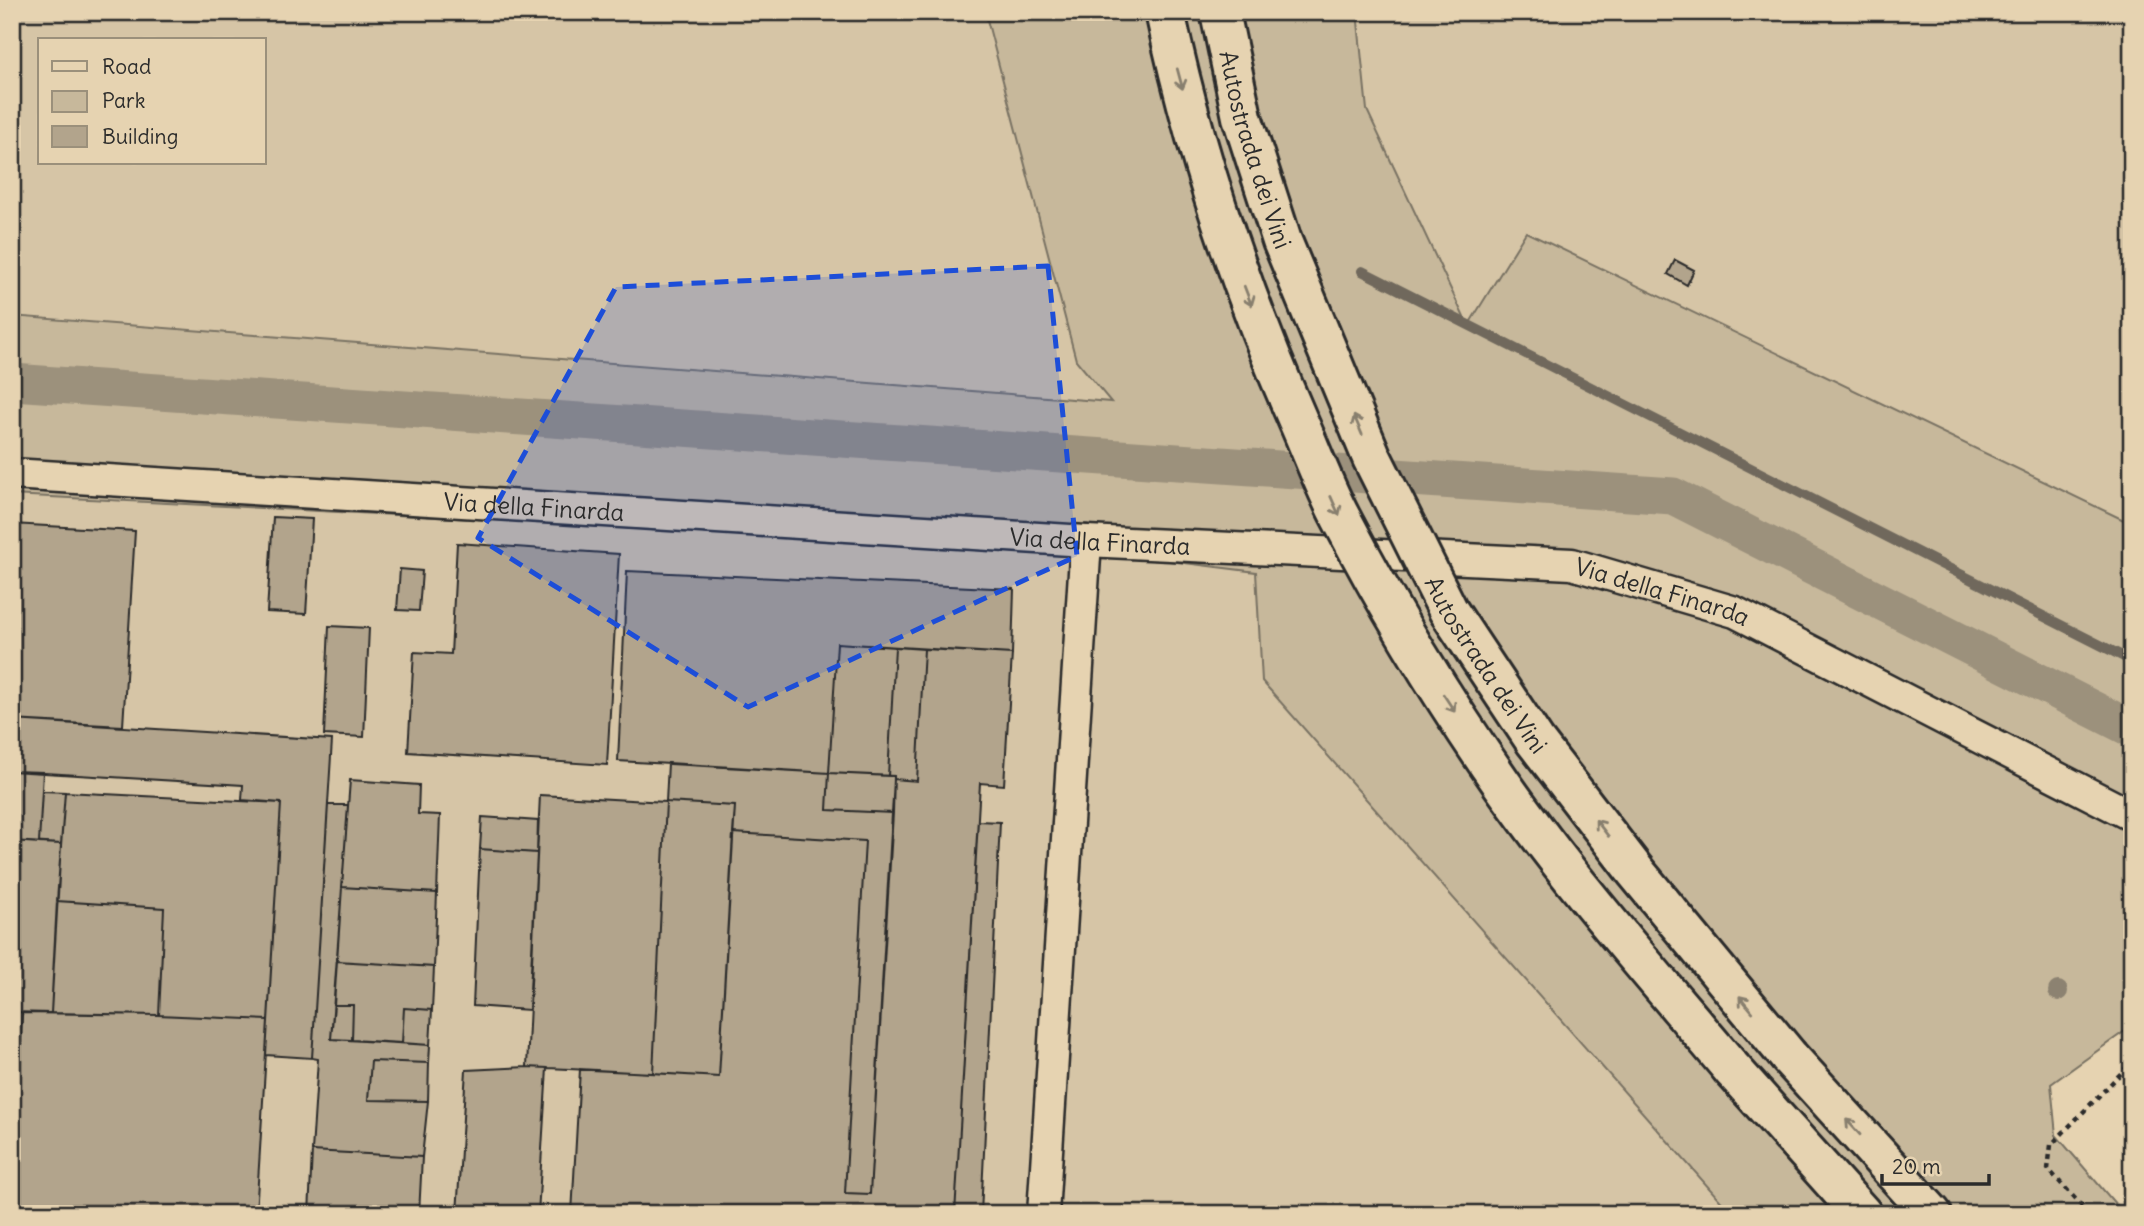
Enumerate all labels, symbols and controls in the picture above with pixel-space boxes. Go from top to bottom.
legend [38,38,266,164]
street label: Autostrada dei Vini [1213,48,1298,253]
text: Road [102,53,151,80]
one-way arrow [1174,67,1187,90]
text: Park [102,87,145,114]
text: Building [102,123,178,150]
one-way arrow [1242,284,1255,306]
one-way arrow [1351,415,1364,436]
street label: Via della Finarda [443,486,625,527]
one-way arrow [1329,494,1342,516]
street label: Via della Finarda [1009,521,1191,561]
street label: Via della Finarda [1571,551,1755,632]
street label: Autostrada dei Vini [1419,571,1554,759]
one-way arrow [1442,692,1456,712]
one-way arrow [1594,819,1609,837]
one-way arrow [1738,996,1753,1014]
one-way arrow [1845,1118,1861,1136]
scale bar [1882,1142,1988,1186]
text: 20 m [1892,1153,1941,1180]

